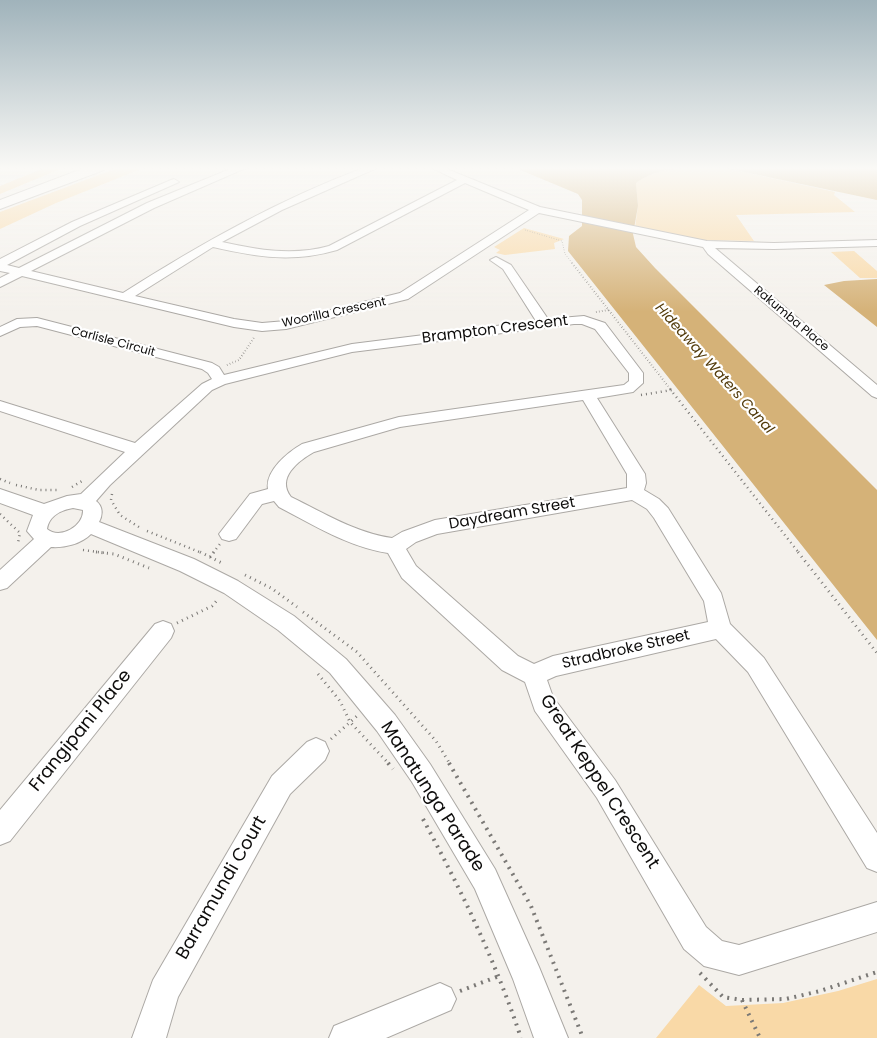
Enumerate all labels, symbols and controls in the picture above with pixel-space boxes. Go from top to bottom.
street label: Rakumba Place [750,283,832,355]
street label: Woorilla Crescent [281,295,387,331]
water label: Hideaway Waters Canal [651,300,777,438]
street label: Brampton Crescent [421,312,569,348]
street label: Carlisle Circuit [69,324,157,360]
street label: Daydream Street [448,494,576,534]
street label: Stradbroke Street [560,627,692,673]
street label: Frangipani Place [25,666,137,796]
street label: Great Keppel Crescent [535,691,663,873]
street label: Manatunga Parade [375,718,489,876]
street label: Barramundi Court [172,812,272,964]

